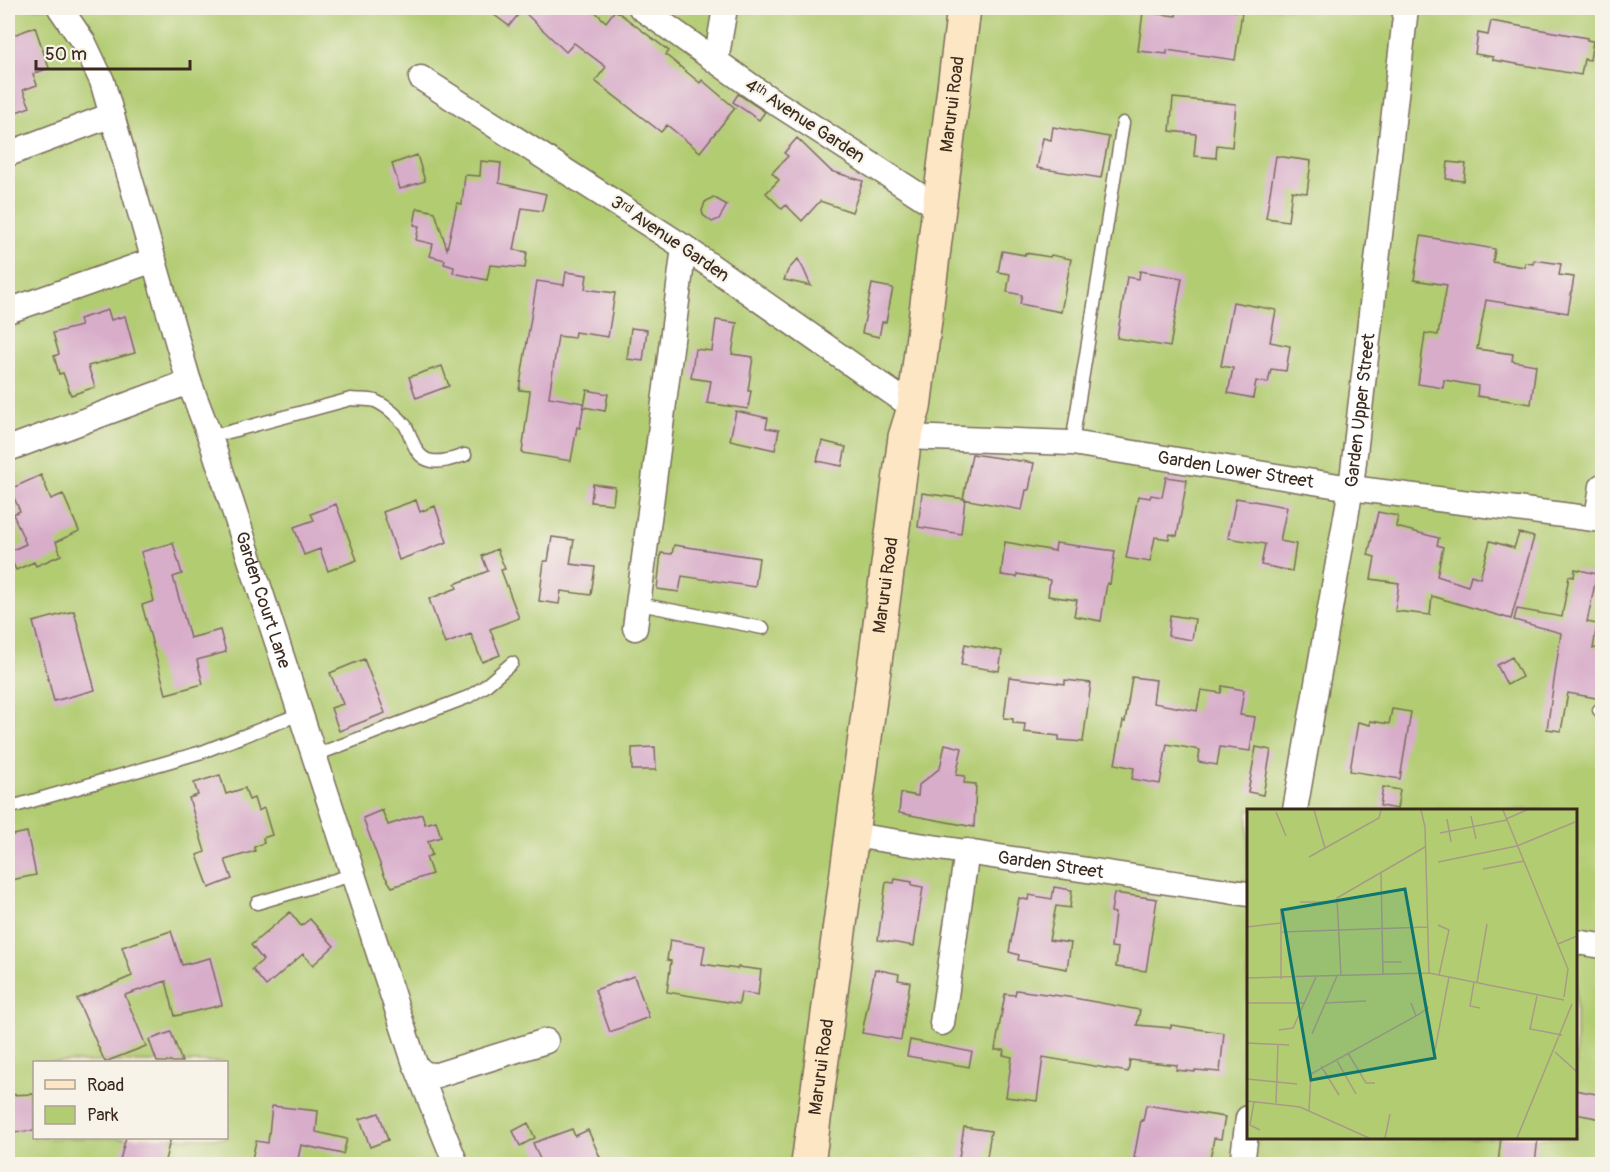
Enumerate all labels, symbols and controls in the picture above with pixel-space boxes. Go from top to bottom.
scale bar [36,33,190,71]
text: 50 m [45,43,87,66]
street label: Marurui Road [935,55,969,154]
street label: 4ᵗʰ Avenue Garden [741,74,869,168]
street label: 3ʳᵈ Avenue Garden [606,191,734,287]
street label: Garden Upper Street [1340,331,1380,489]
street label: Garden Lower Street [1156,445,1316,493]
street label: Garden Court Lane [230,529,296,671]
street label: Marurui Road [867,536,903,635]
inset map [1247,809,1577,1139]
street label: Garden Street [996,845,1106,884]
street label: Marurui Road [803,1017,839,1116]
legend [33,1061,228,1139]
text: Road [87,1074,124,1097]
text: Park [87,1104,119,1127]

